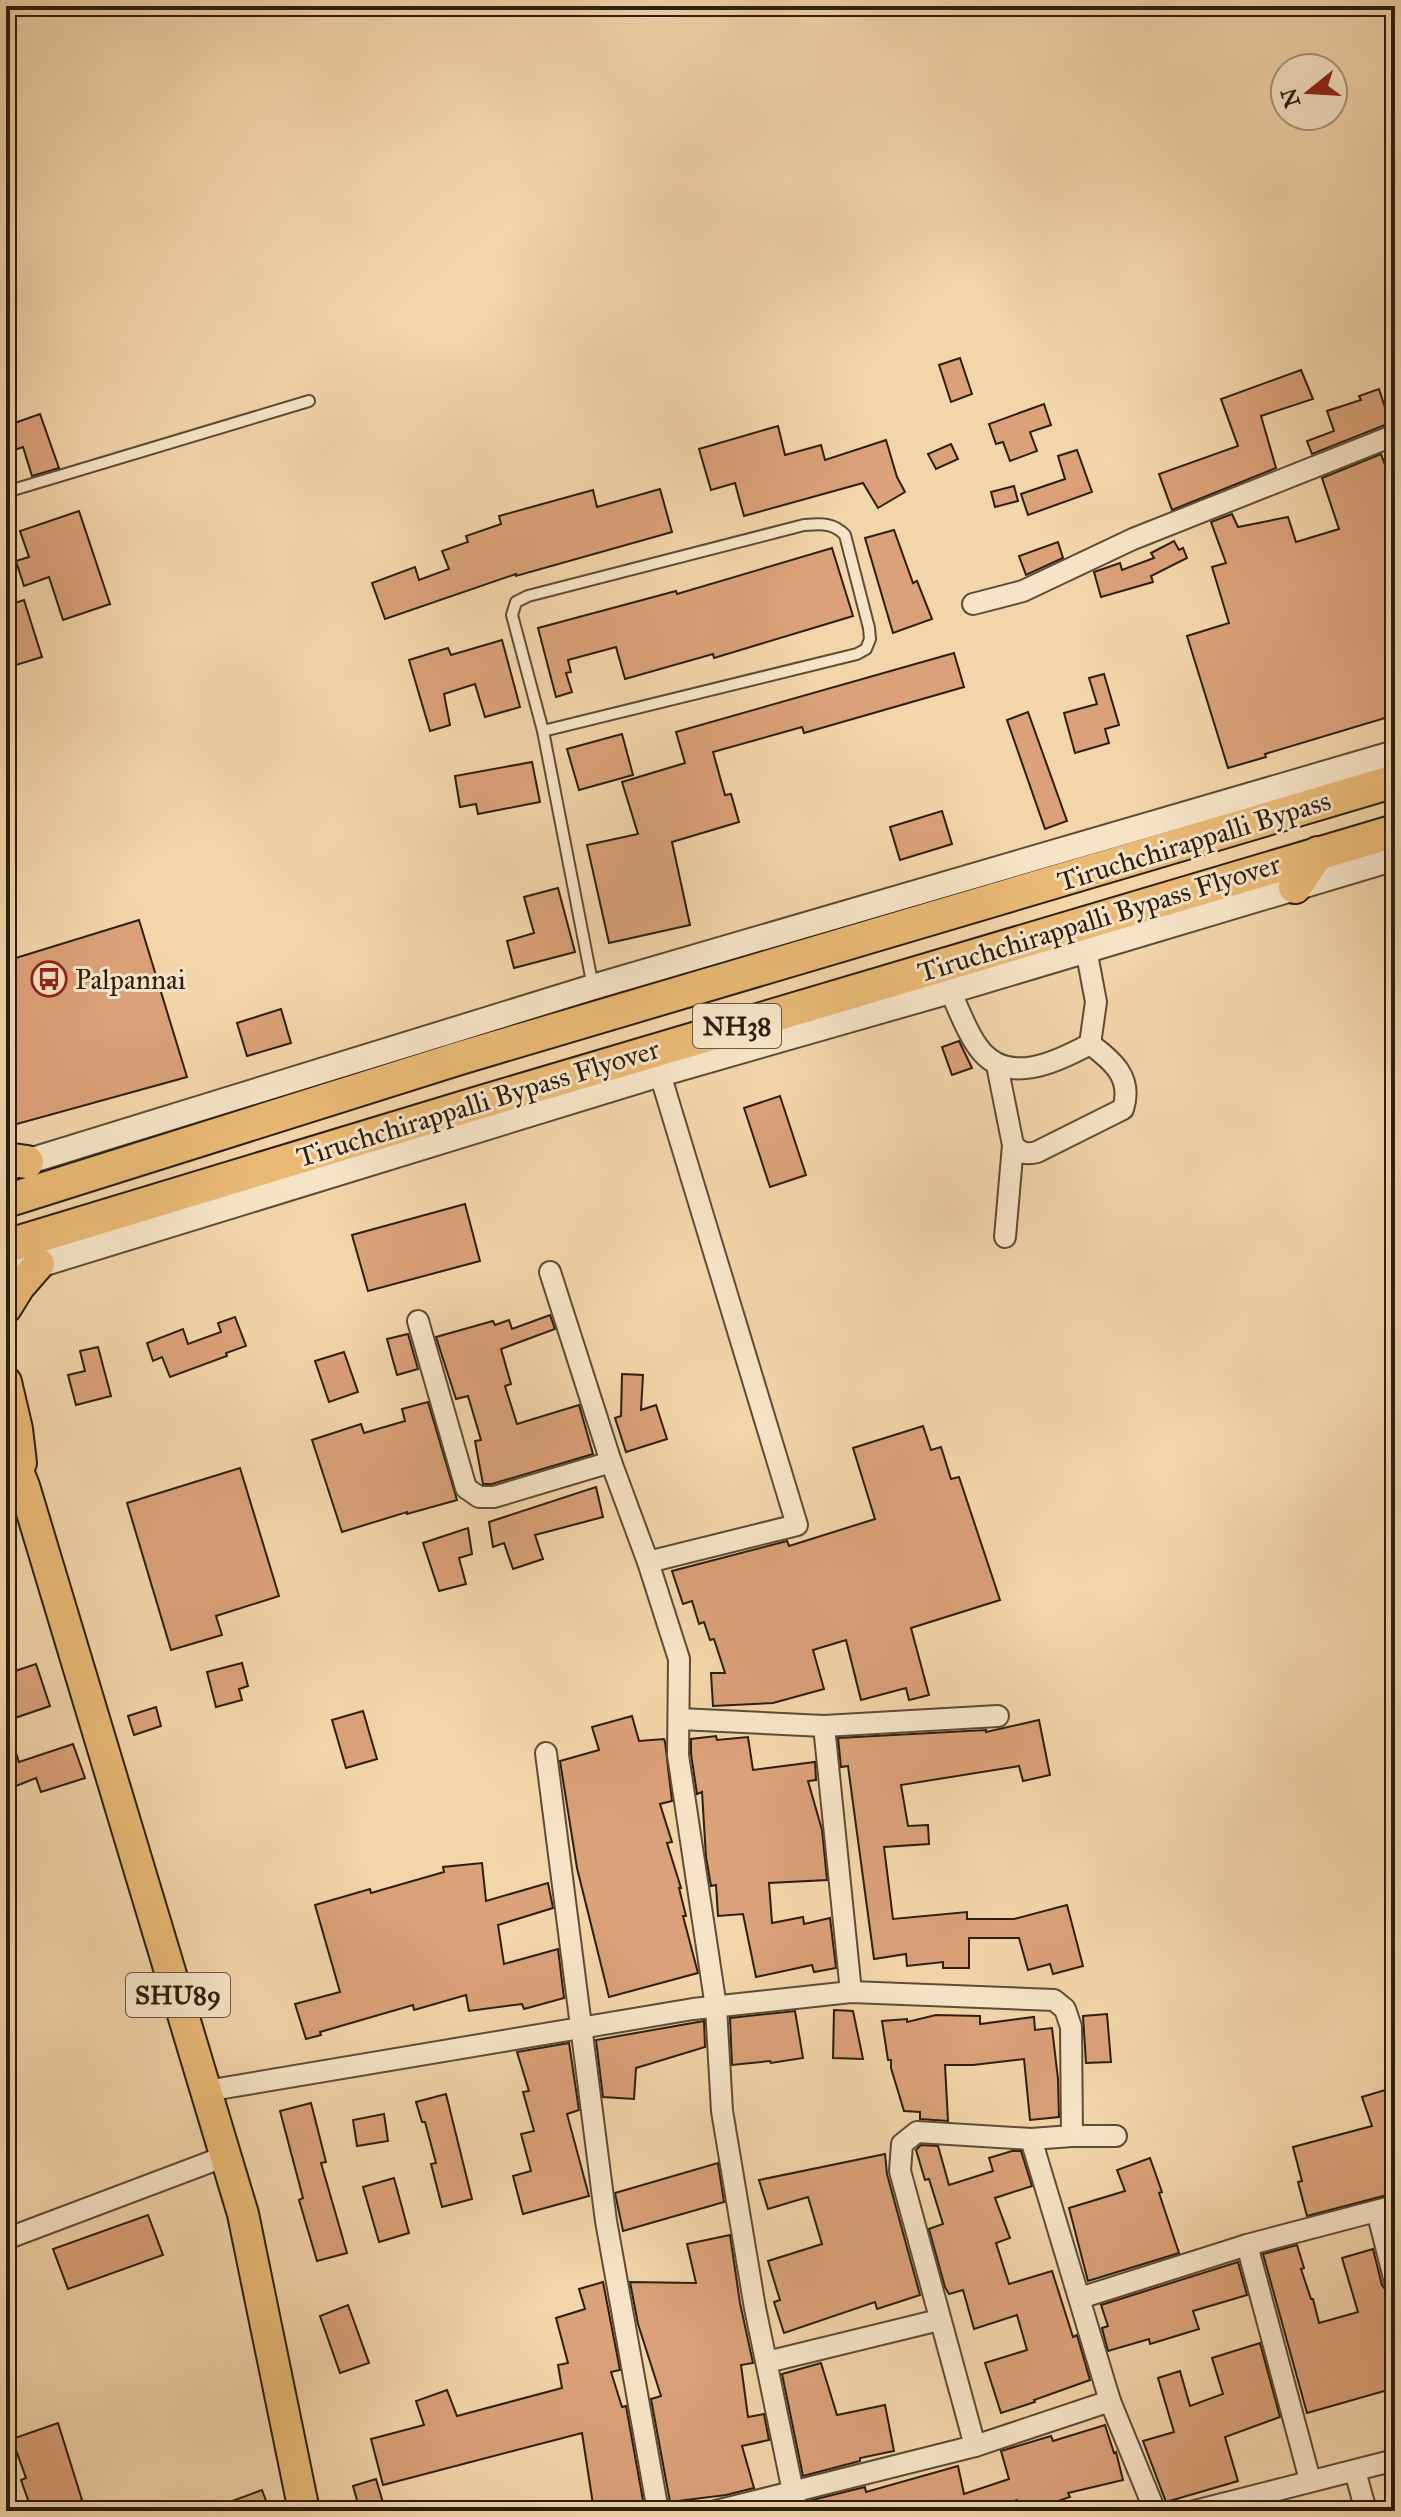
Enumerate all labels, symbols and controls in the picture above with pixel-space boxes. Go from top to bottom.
north arrow [1269,52,1349,132]
text: N [1275,85,1306,111]
street label: Tiruchchirappalli Bypass [1053,783,1335,899]
street label: Tiruchchirappalli Bypass Flyover [913,846,1285,990]
bus stop icon: Palpannai [30,960,68,998]
place label: Palpannai [75,962,186,997]
road number: NH38 [693,1004,781,1048]
street label: Tiruchchirappalli Bypass Flyover [292,1031,664,1175]
road number: SHU89 [126,1973,230,2017]

